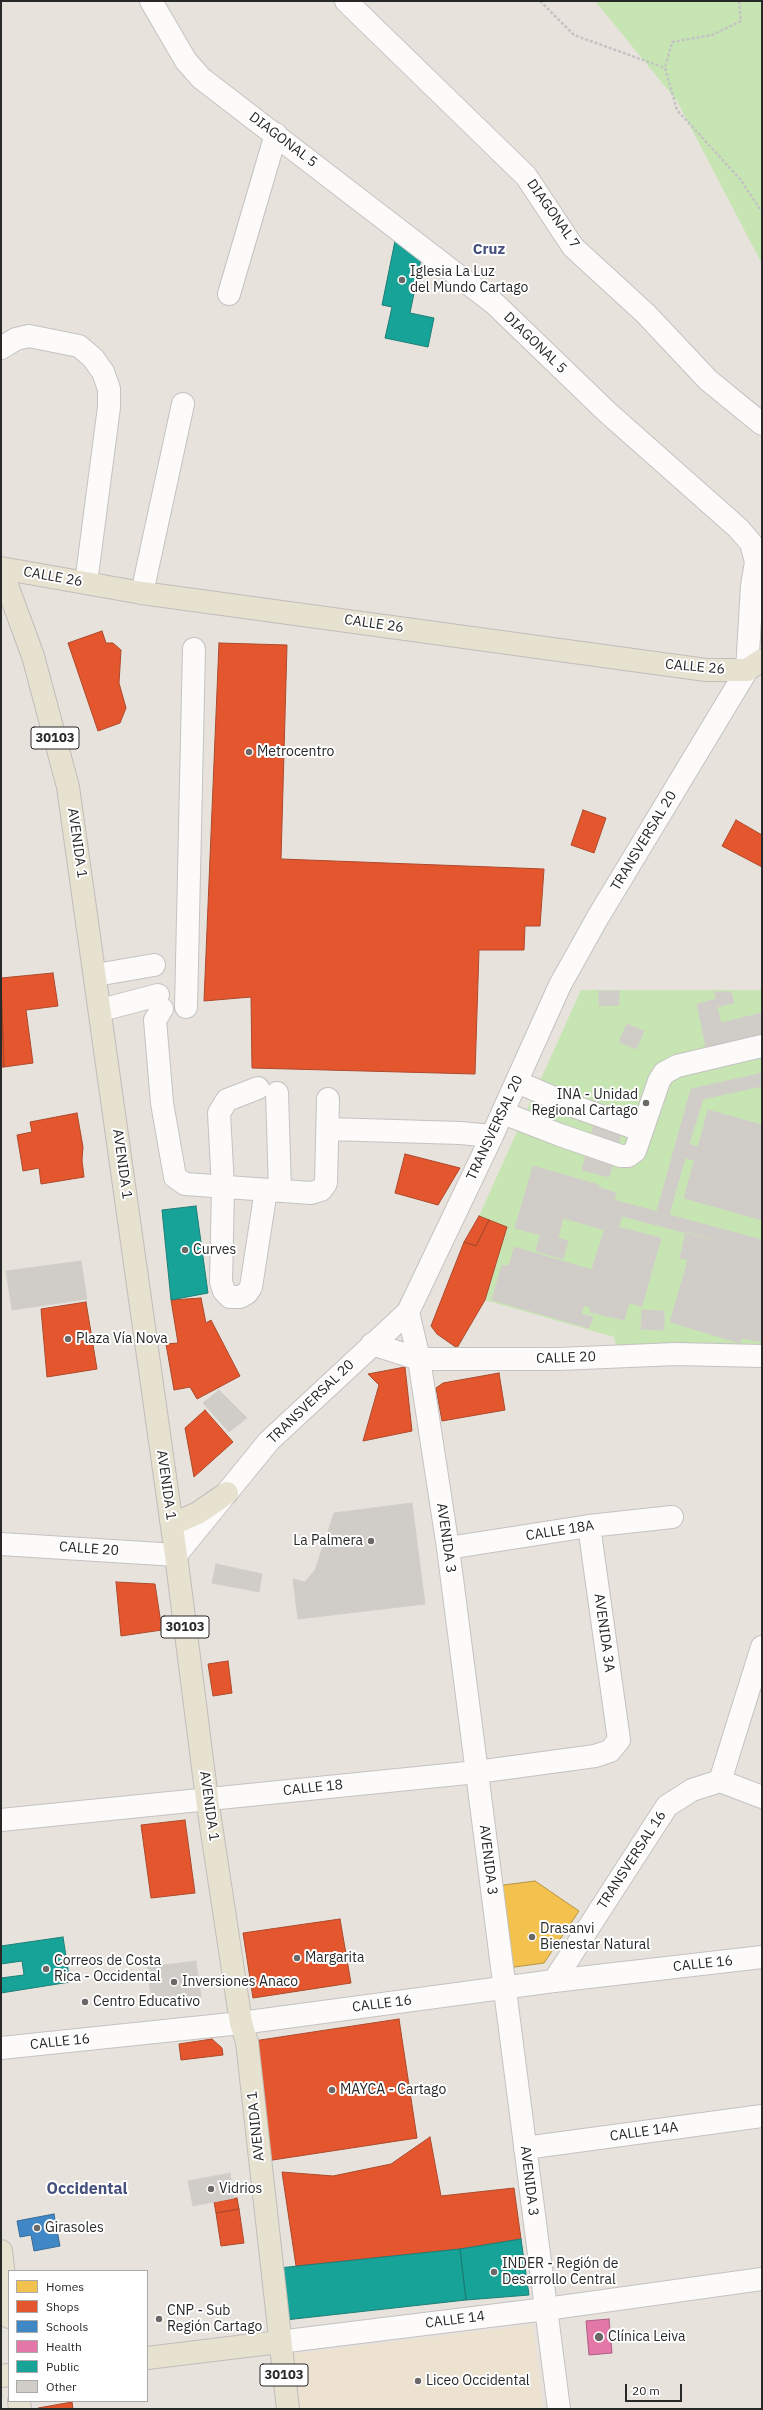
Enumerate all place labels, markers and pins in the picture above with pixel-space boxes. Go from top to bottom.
place label: Iglesia La Luz del Mundo Cartago [410,264,528,296]
marker: Iglesia La Luz del Mundo Cartago [397,275,407,285]
place label: Metrocentro [257,744,334,760]
marker: Metrocentro [244,747,254,757]
place label: INA - Unidad Regional Cartago [531,1087,638,1120]
marker: INA - Unidad Regional Cartago [641,1098,651,1108]
place label: Curves [193,1242,236,1258]
marker: Curves [180,1245,190,1255]
place label: Plaza Vía Nova [76,1331,168,1347]
marker: Plaza Vía Nova [63,1334,73,1344]
place label: La Palmera [293,1533,363,1549]
marker: La Palmera [366,1536,376,1546]
place label: Drasanvi Bienestar Natural [540,1921,650,1954]
marker: Drasanvi Bienestar Natural [527,1932,537,1942]
place label: Margarita [305,1950,365,1966]
place label: Correos de Costa Rica - Occidental [54,1953,161,1986]
marker: Margarita [292,1953,302,1963]
marker: Correos de Costa Rica - Occidental [41,1964,51,1974]
place label: Inversiones Anaco [182,1974,298,1990]
marker: Inversiones Anaco [169,1977,179,1987]
place label: Centro Educativo [93,1994,200,2010]
marker: Centro Educativo [80,1997,90,2007]
place label: MAYCA - Cartago [340,2082,446,2098]
marker: MAYCA - Cartago [327,2085,337,2095]
place label: Vidrios [219,2181,262,2197]
marker: Vidrios [206,2184,216,2194]
place label: Girasoles [45,2220,104,2236]
marker: Girasoles [32,2223,42,2233]
place label: INDER - Región de Desarrollo Central [502,2256,618,2288]
marker: INDER - Región de Desarrollo Central [489,2267,499,2277]
place label: CNP - Sub Región Cartago [167,2303,262,2336]
marker: CNP - Sub Región Cartago [154,2314,164,2324]
place label: Clínica Leiva [608,2329,686,2345]
marker: Clínica Leiva [593,2331,605,2343]
place label: Liceo Occidental [426,2373,530,2389]
marker: Liceo Occidental [413,2376,423,2386]

